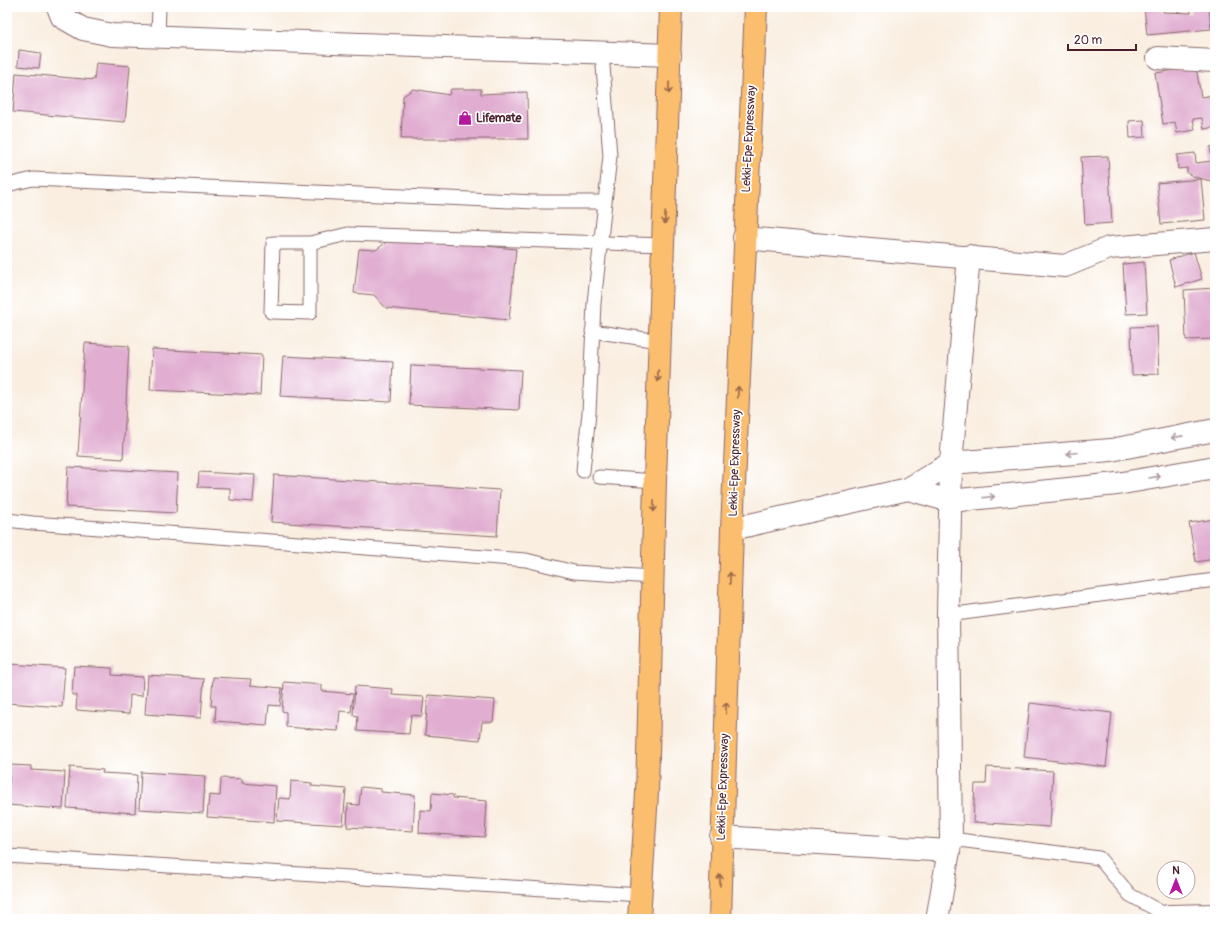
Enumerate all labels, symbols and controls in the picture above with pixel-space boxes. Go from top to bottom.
scale bar [1068,26,1136,52]
text: 20 m [1074,33,1103,48]
one-way arrow [665,81,673,94]
street label: Lekki-Epe Expressway [739,85,759,193]
shop icon: Lifemate [457,110,473,126]
place label: Lifemate [476,111,523,126]
one-way arrow [661,211,669,224]
one-way arrow [654,369,662,382]
one-way arrow [734,386,741,399]
street label: Lekki-Epe Expressway [726,409,744,517]
one-way arrow [1171,433,1184,441]
one-way arrow [1066,449,1079,456]
one-way arrow [1149,473,1162,481]
one-way arrow [982,493,995,501]
one-way arrow [650,499,658,512]
one-way arrow [727,572,734,585]
one-way arrow [722,702,729,715]
street label: Lekki-Epe Expressway [714,733,732,841]
north arrow [1156,860,1196,900]
text: N [1172,864,1180,877]
one-way arrow [716,874,724,887]

